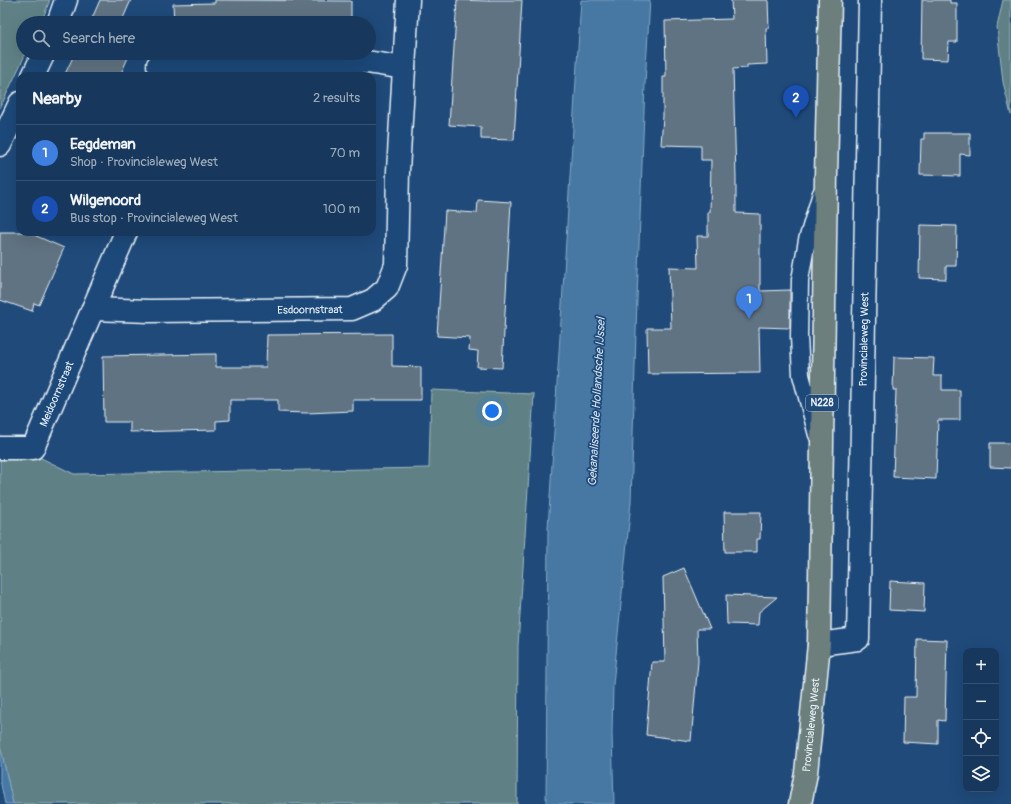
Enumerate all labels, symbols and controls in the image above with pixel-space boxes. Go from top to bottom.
search box [16,16,376,60]
icon: search [30,27,52,49]
text: Search here [62,29,135,48]
pin: 2 [783,85,809,118]
text: Nearby [32,88,81,109]
text: 2 results [313,90,360,106]
text: Eegdeman [70,135,136,154]
text: 1 [42,145,48,161]
text: 70 m [330,145,360,161]
text: Shop · Provincialeweg West [70,154,218,170]
text: Wilgenoord [70,191,141,210]
text: 2 [41,201,49,217]
text: 100 m [323,201,360,217]
text: Bus stop · Provincialeweg West [70,210,238,226]
pin: 1 [736,286,762,319]
street label: Provincialeweg West [856,292,871,387]
street label: Esdoornstraat [277,303,343,316]
water label: Gekanaliseerde Hollandsche IJssel [585,316,609,487]
street label: Meidoornstraat [37,359,76,429]
road number: N228 [806,395,838,411]
your location [482,401,502,421]
map controls [963,648,999,792]
button: + [963,648,999,684]
street label: Provincialeweg West [800,677,822,772]
button: − [963,684,999,720]
button: locate [963,720,999,756]
button: layers [963,756,999,792]

